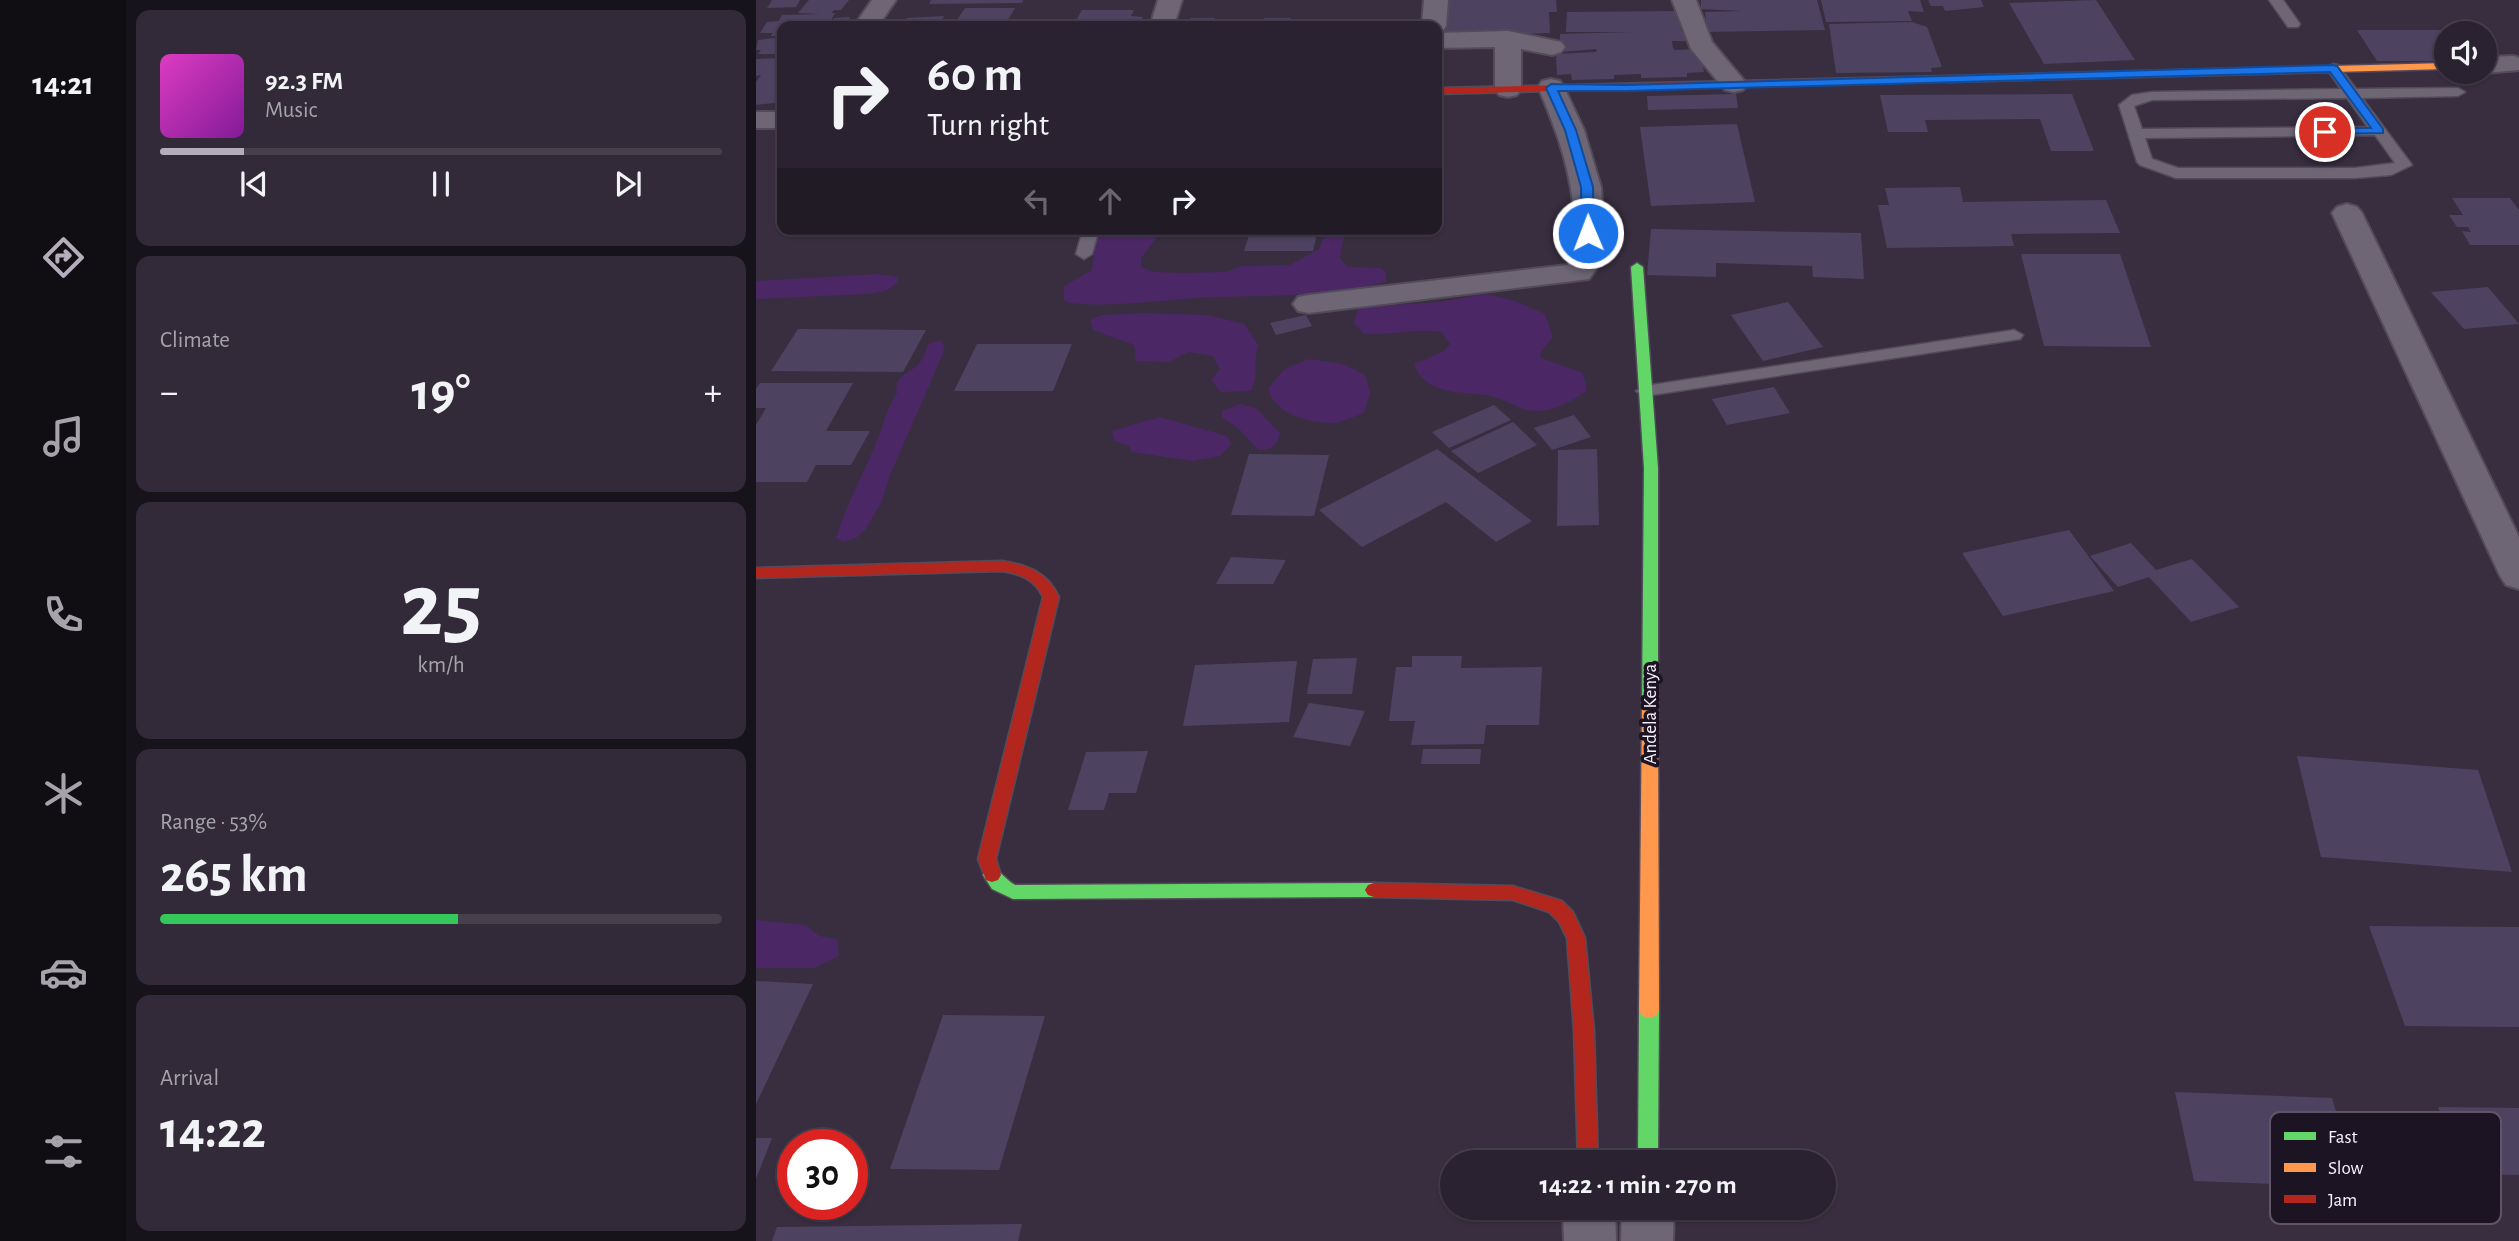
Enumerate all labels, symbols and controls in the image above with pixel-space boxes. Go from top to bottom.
map controls [2434,21,2497,84]
button: sound [2434,21,2497,84]
icon: right [812,49,903,140]
text: 60 m [927,51,1023,100]
text: 14:21 [32,68,94,100]
text: 92.3 FM [265,68,343,94]
text: Music [265,99,317,122]
pin [2295,102,2355,162]
text: Turn right [927,109,1049,141]
icon: arrive [2306,113,2344,151]
icon: previous [235,165,273,203]
icon: pause [422,165,460,203]
icon: next [609,165,647,203]
icon: left [1018,182,1056,220]
icon: ahead [1091,182,1129,220]
icon: right [1164,182,1202,220]
position arrow [1551,196,1625,270]
icon: directions [39,233,88,282]
text: Climate [160,329,230,352]
text: 19° [411,367,471,419]
text: − [160,374,178,412]
text: + [704,374,722,412]
icon: music [39,412,88,461]
text: 25 [400,561,482,652]
icon: phone [39,590,88,639]
text: km/h [417,654,465,677]
street label: Andela Kenya [1641,664,1660,764]
icon: climate [39,769,88,818]
text: Range · 53% [160,811,267,834]
text: 265 km [160,849,308,901]
icon: car [39,948,88,997]
text: Arrival [160,1067,219,1090]
text: 14:22 [160,1105,266,1157]
legend [2270,1112,2501,1224]
icon: filters [39,1127,88,1176]
text: Fast [2328,1128,2358,1147]
speed limit sign: 30 [777,1129,868,1220]
text: Slow [2328,1159,2364,1178]
text: 14:22 · 1 min · 270 m [1539,1172,1737,1198]
text: Jam [2328,1191,2357,1210]

